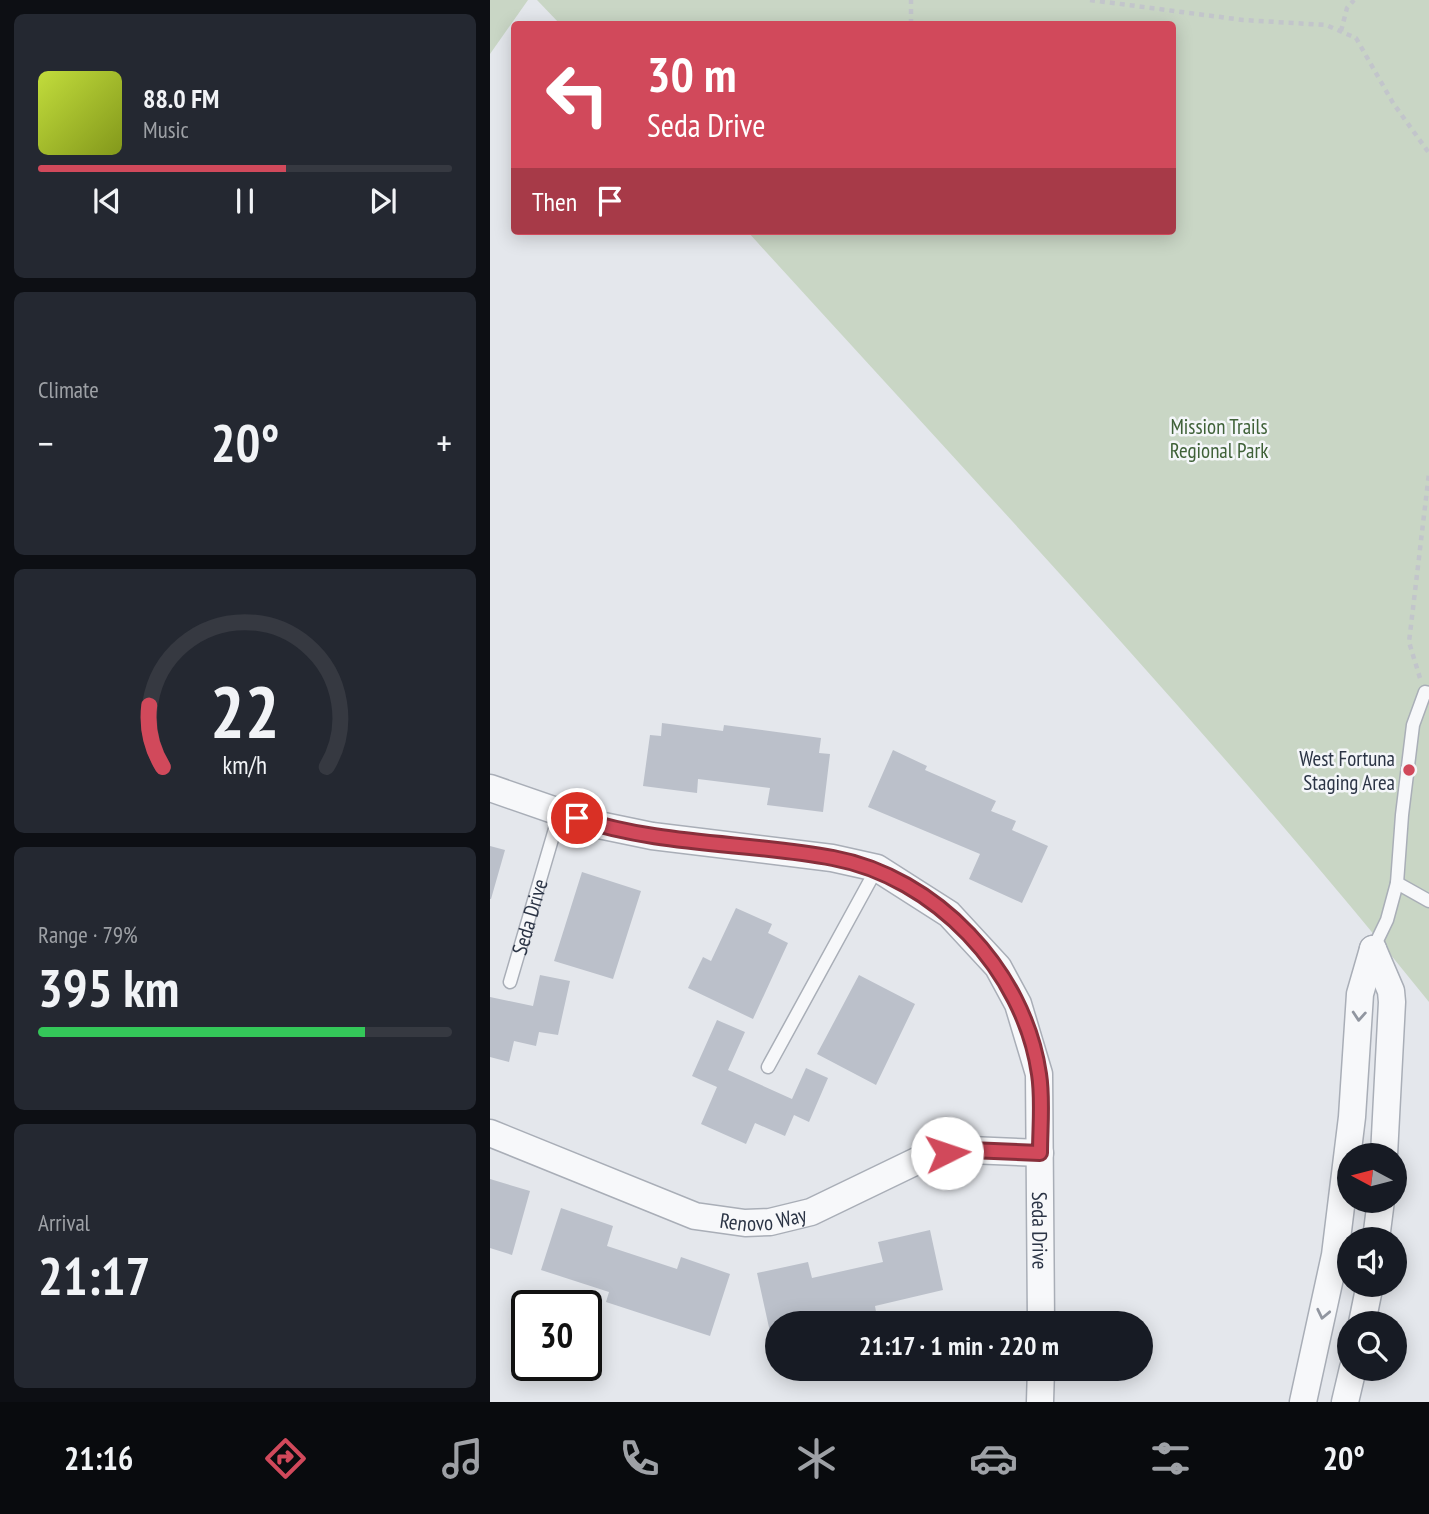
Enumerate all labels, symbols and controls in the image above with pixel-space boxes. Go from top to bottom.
text: 30 m [647,42,736,106]
icon: left [532,49,623,140]
text: 88.0 FM [143,82,219,115]
text: Seda Drive [647,104,766,146]
text: Music [143,115,189,144]
icon: previous [88,182,126,220]
icon: pause [226,182,264,220]
icon: next [364,182,402,220]
icon: arrive [591,182,629,220]
text: Then [532,185,577,218]
text: Climate [38,375,99,404]
text: 20° [211,409,279,476]
park label: Mission Trails Regional Park [1170,413,1268,464]
text: − [38,418,54,467]
text: + [436,418,452,467]
text: 22 [210,663,280,757]
place label: West Fortuna Staging Area [1299,745,1395,796]
text: km/h [223,749,267,781]
marker: West Fortuna Staging Area [1401,762,1417,778]
pin [547,788,607,848]
icon: arrive [558,799,596,837]
street label: Seda Drive [505,876,553,958]
text: Range · 79% [38,920,138,949]
text: 395 km [38,954,179,1021]
one-way arrow [1352,1010,1367,1021]
position arrow [910,1116,984,1190]
north arrow [1337,1143,1407,1213]
map controls [1337,1143,1407,1381]
street label: Seda Drive [1026,1191,1054,1270]
street label: Renovo Way [718,1200,809,1237]
text: Arrival [38,1208,90,1237]
button: sound [1337,1227,1407,1297]
text: 21:17 [38,1242,150,1309]
speed limit sign: 30 [511,1290,602,1381]
one-way arrow [1316,1308,1331,1320]
button: search [1337,1311,1407,1381]
text: 21:17 · 1 min · 220 m [859,1329,1059,1362]
icon: directions [261,1434,310,1483]
icon: music [438,1434,487,1483]
icon: phone [615,1434,664,1483]
icon: climate [792,1434,841,1483]
icon: car [969,1434,1018,1483]
icon: filters [1146,1434,1195,1483]
text: 21:16 [64,1437,133,1479]
text: 20° [1323,1437,1365,1479]

